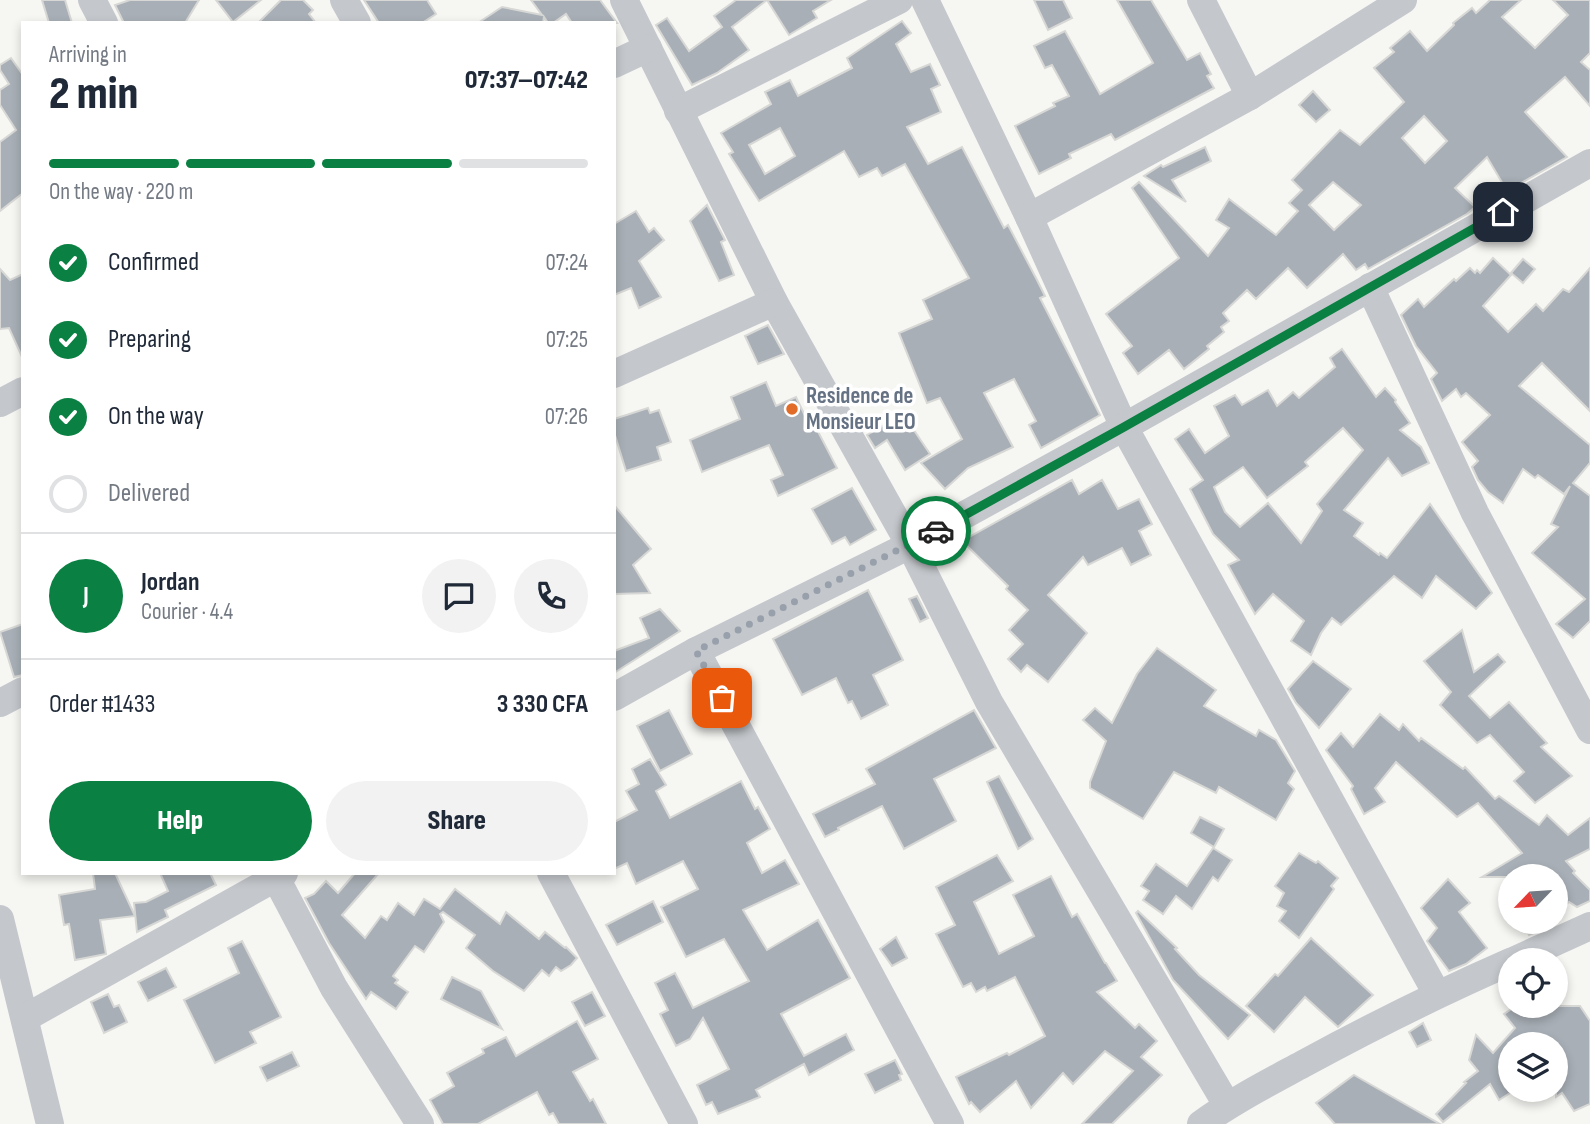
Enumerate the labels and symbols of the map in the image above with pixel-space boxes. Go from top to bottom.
pin [1473,182,1533,242]
place label: Residence de Monsieur LEO [806,382,916,436]
marker: Residence de Monsieur LEO [784,401,800,417]
courier [901,496,971,566]
pin [692,668,752,728]
north arrow [1498,864,1568,934]

